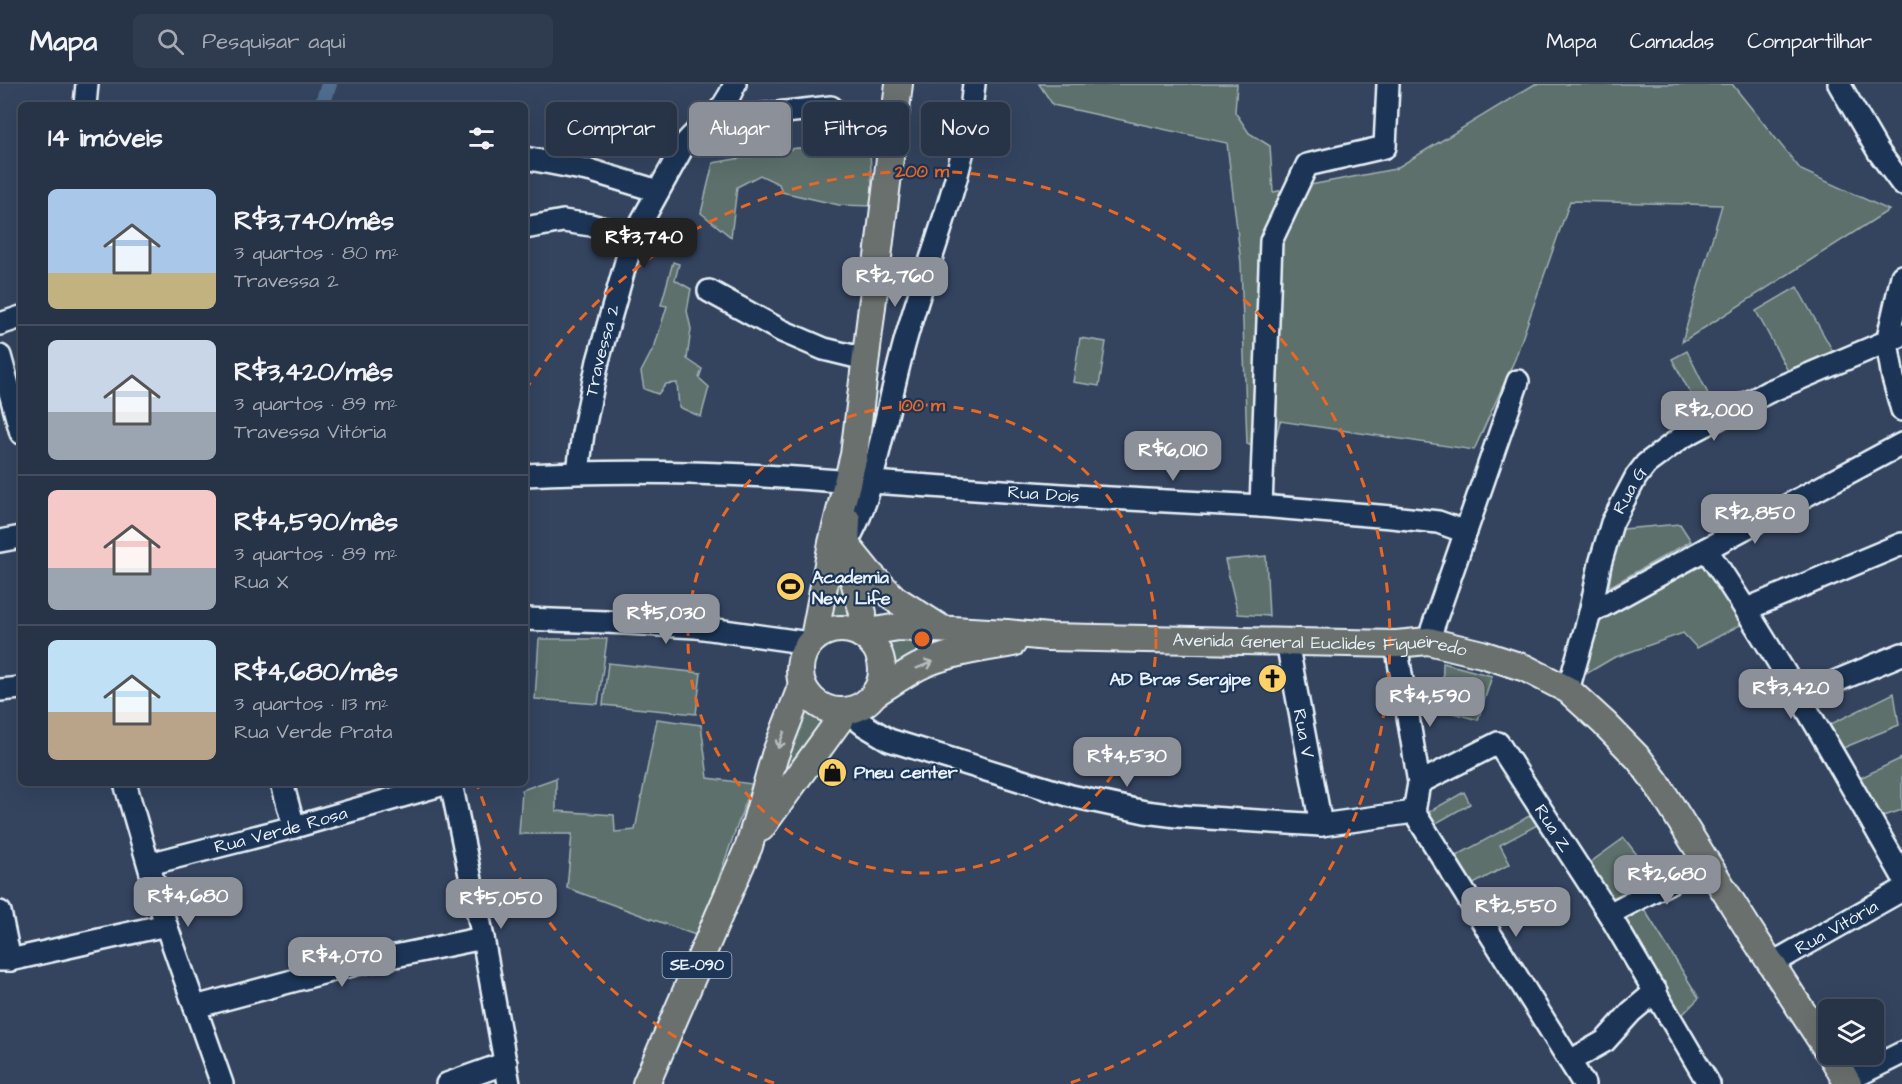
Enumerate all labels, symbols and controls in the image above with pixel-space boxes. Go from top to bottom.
search box [133,14,553,68]
text: Mapa [30,22,97,61]
icon: search [154,25,187,58]
text: Pesquisar aqui [202,26,345,57]
text: Mapa [1546,27,1597,56]
text: Camadas [1630,27,1714,56]
text: Compartilhar [1747,27,1872,56]
chip: Comprar [546,102,677,156]
chip: Alugar [689,102,791,156]
chip: Filtros [803,102,909,156]
chip: Novo [921,102,1010,156]
text: 14 imóveis [48,120,163,156]
icon: filters [465,122,498,155]
text: 200 m [894,159,950,184]
text: R$3,740/mês [234,203,394,239]
icon: home [96,213,168,285]
pin: R$3,740 [589,218,699,269]
text: R$3,740 [605,223,683,251]
text: 3 quartos · 80 m² [234,239,399,267]
pin: R$2,760 [840,257,950,308]
text: R$2,760 [856,262,934,290]
text: Travessa 2 [234,267,339,295]
street label: Travessa 2 [578,301,626,399]
text: R$3,420/mês [234,354,393,390]
icon: home [96,364,168,436]
text: 3 quartos · 89 m² [234,390,397,418]
pin: R$2,000 [1659,391,1769,442]
text: 100 m [899,393,946,418]
text: R$2,000 [1675,396,1753,424]
text: Travessa Vitória [234,418,386,446]
pin: R$6,010 [1118,431,1228,482]
text: R$6,010 [1138,436,1208,464]
street label: Rua G [1606,460,1653,518]
street label: Rua Dois [1007,479,1080,509]
pin: R$2,850 [1700,494,1810,545]
text: R$2,850 [1715,499,1795,527]
text: R$4,590/mês [234,504,398,540]
icon: home [96,514,168,586]
text: 3 quartos · 89 m² [234,540,397,568]
place label: Academia New Life [812,565,891,611]
text: Rua X [234,568,289,596]
sports icon: Academia New Life [775,571,807,603]
pin: R$5,030 [611,594,721,645]
text: R$5,030 [627,599,705,627]
street label: Avenida General Euclides Figueiredo [1172,627,1470,662]
centre of rings [912,629,932,649]
text: R$4,680/mês [234,654,398,690]
one-way arrow [915,659,934,670]
church icon: AD Bras Sergipe [1256,663,1288,695]
icon: home [96,664,168,736]
place label: AD Bras Sergipe [1109,667,1251,693]
pin: R$3,420 [1736,669,1846,720]
text: R$3,420 [1753,674,1829,702]
pin: R$4,590 [1375,677,1485,728]
text: R$4,590 [1390,682,1470,710]
text: 3 quartos · 113 m² [234,690,388,718]
street label: Rua V [1287,707,1321,760]
text: Rua Verde Prata [234,718,392,746]
one-way arrow [774,730,785,748]
pin: R$4,530 [1072,737,1182,788]
text: R$4,530 [1087,742,1167,770]
shop icon: Pneu center [817,756,849,788]
place label: Pneu center [854,760,958,785]
street label: Rua Z [1528,799,1578,857]
street label: Rua Verde Rosa [211,800,350,859]
pin: R$2,680 [1612,855,1722,906]
text: R$2,680 [1628,860,1706,888]
pin: R$4,680 [133,877,243,928]
pin: R$5,050 [446,879,556,930]
text: R$4,680 [148,882,228,910]
text: R$5,050 [460,884,542,912]
pin: R$2,550 [1461,887,1571,938]
text: R$2,550 [1475,892,1557,920]
street label: Rua Vitória [1790,894,1882,961]
pin: R$4,070 [287,937,397,988]
text: R$4,070 [302,942,382,970]
road number: SE-090 [662,952,732,978]
map controls [1818,999,1884,1065]
button: layers [1818,999,1884,1065]

